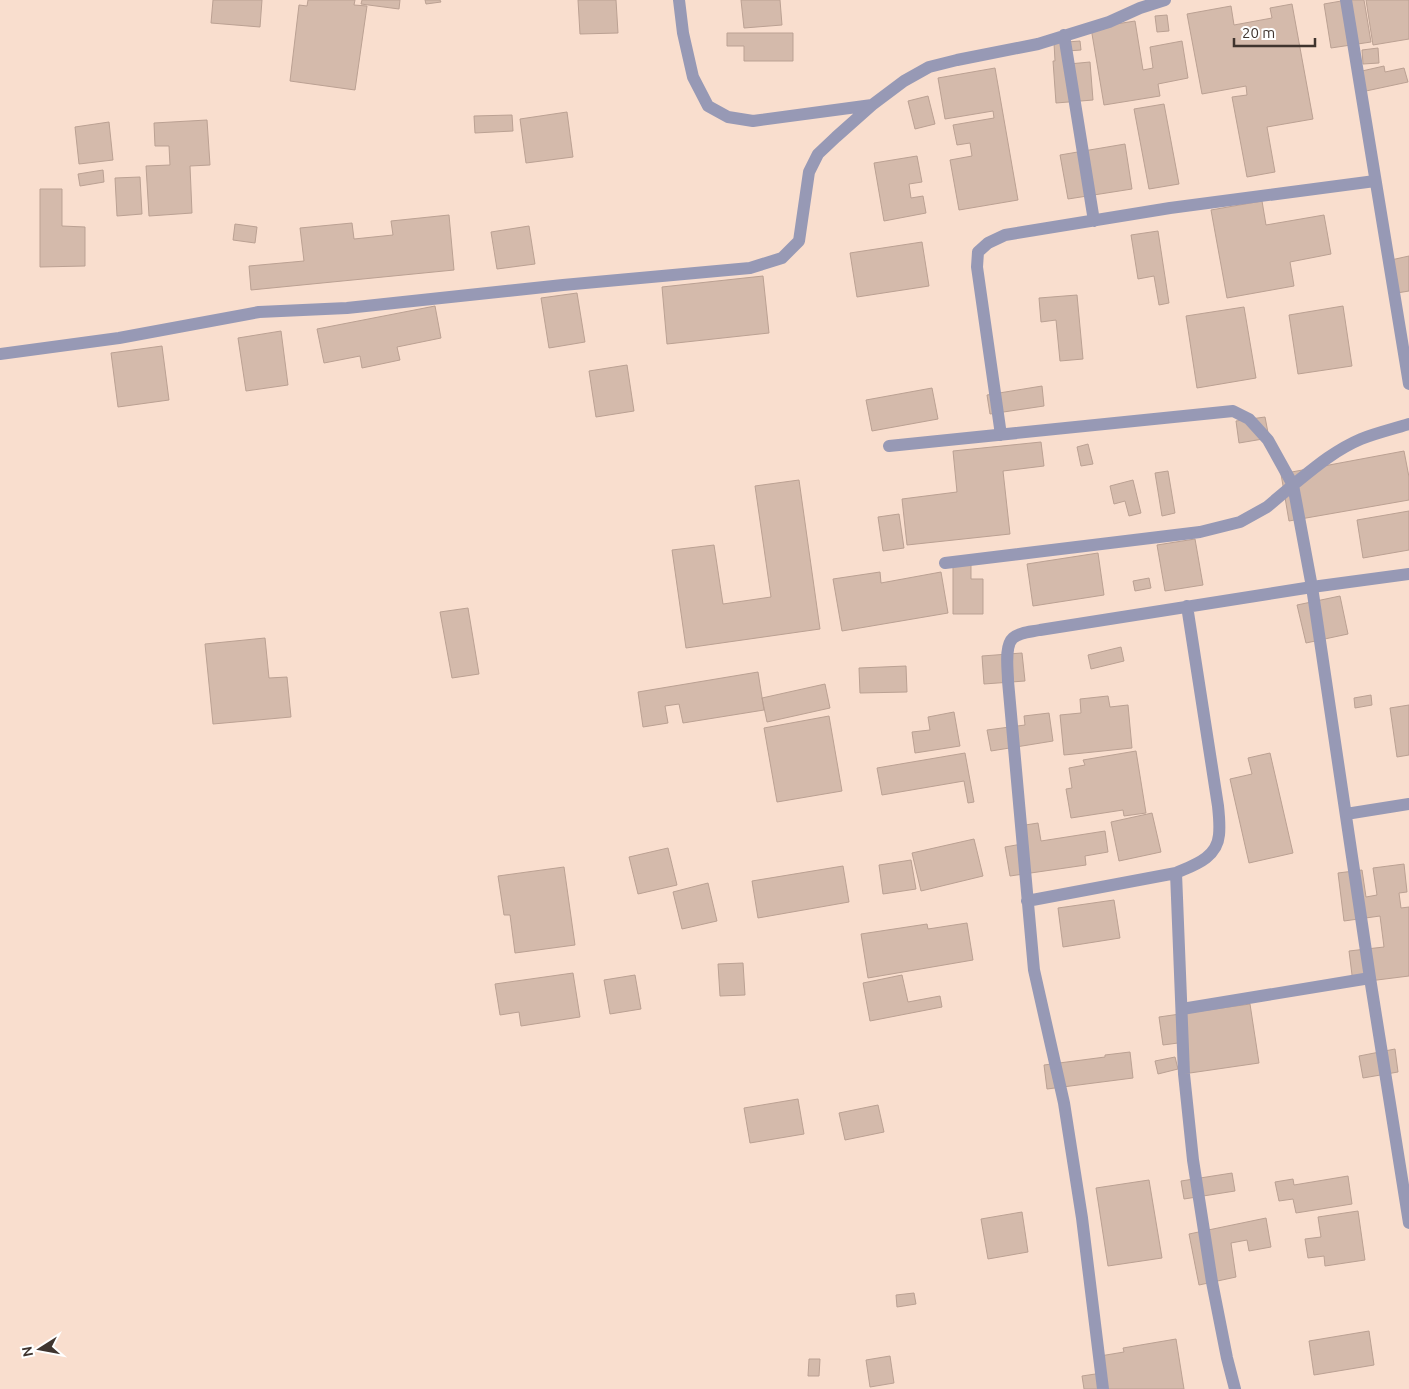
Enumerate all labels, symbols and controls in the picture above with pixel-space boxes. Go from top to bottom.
scale bar [1234,15,1315,47]
text: 20 m [1242,24,1275,41]
north arrow [15,1324,65,1374]
text: N [18,1345,36,1358]

